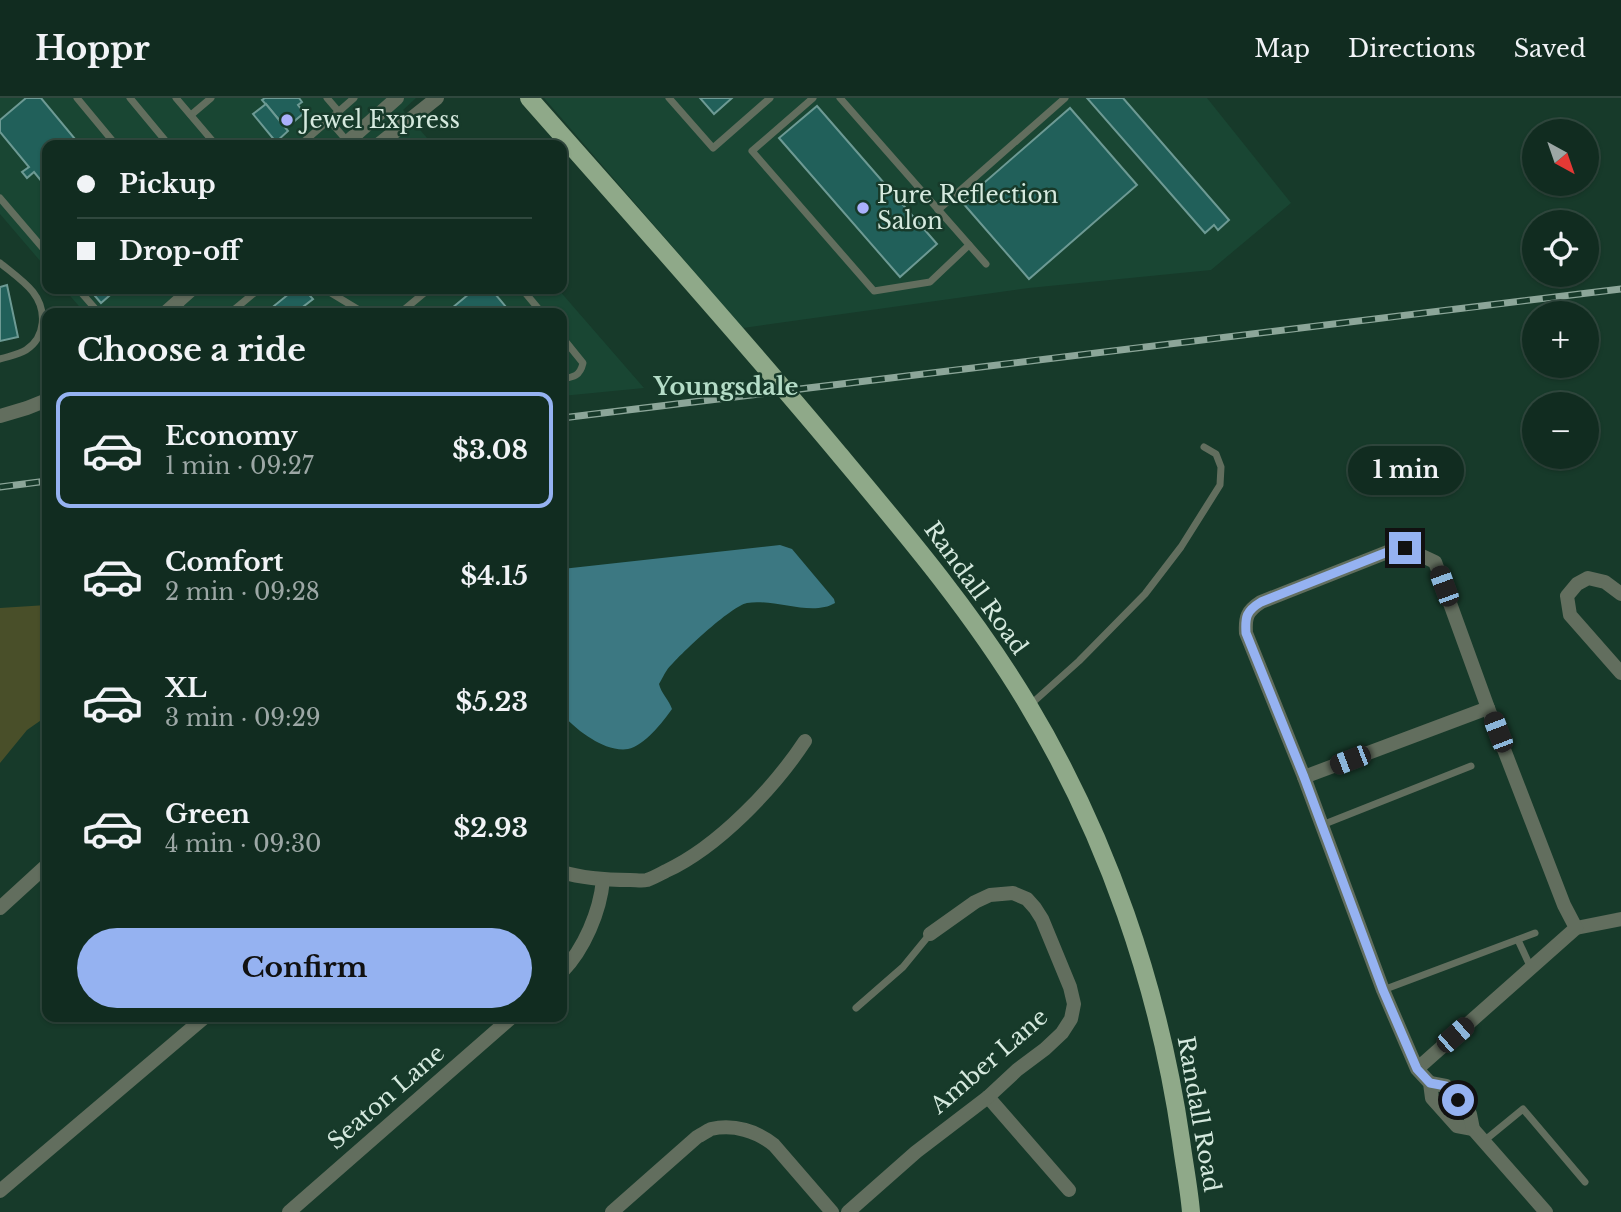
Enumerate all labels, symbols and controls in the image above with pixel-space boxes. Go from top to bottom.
text: Hoppr [35,28,150,69]
text: Map [1254,34,1310,63]
text: Directions [1348,34,1476,63]
text: Saved [1514,34,1586,63]
place label: Jewel Express [298,106,460,134]
marker: Jewel Express [279,112,295,128]
north arrow [1522,119,1600,196]
map controls [1522,119,1599,469]
text: Pickup [119,168,216,200]
place label: Pure Reflection Salon [877,181,1059,235]
marker: Pure Reflection Salon [855,200,871,216]
button: locate [1522,210,1599,287]
text: Drop-off [119,235,240,267]
button: + [1522,301,1599,378]
text: Choose a ride [77,330,306,370]
district label: Youngsdale [652,372,799,401]
button: − [1522,392,1599,469]
icon: car [81,419,144,482]
text: Economy [165,420,298,452]
text: $3.08 [452,434,528,466]
callout: 1 min [1347,447,1463,496]
text: 1 min · 09:27 [165,452,313,480]
text: 1 min [1373,456,1439,484]
street label: Randall Road [918,516,1034,660]
route end [1389,532,1421,564]
icon: car [81,545,144,608]
text: Comfort [165,546,283,578]
text: $4.15 [460,560,528,592]
car [1427,563,1462,609]
text: 2 min · 09:28 [165,578,320,606]
icon: car [81,671,144,734]
text: XL [165,672,207,704]
text: $5.23 [456,686,528,718]
text: 3 min · 09:29 [165,704,321,732]
car [1481,709,1516,755]
car [1327,743,1374,777]
icon: car [81,797,144,860]
text: Green [165,798,250,830]
text: $2.93 [453,812,528,844]
text: 4 min · 09:30 [165,830,322,858]
button: Confirm [77,928,532,1008]
street label: Amber Lane [924,1003,1053,1120]
car [1433,1013,1478,1057]
street label: Randall Road [1172,1034,1226,1194]
street label: Seaton Lane [322,1039,450,1155]
route start [1442,1084,1474,1116]

